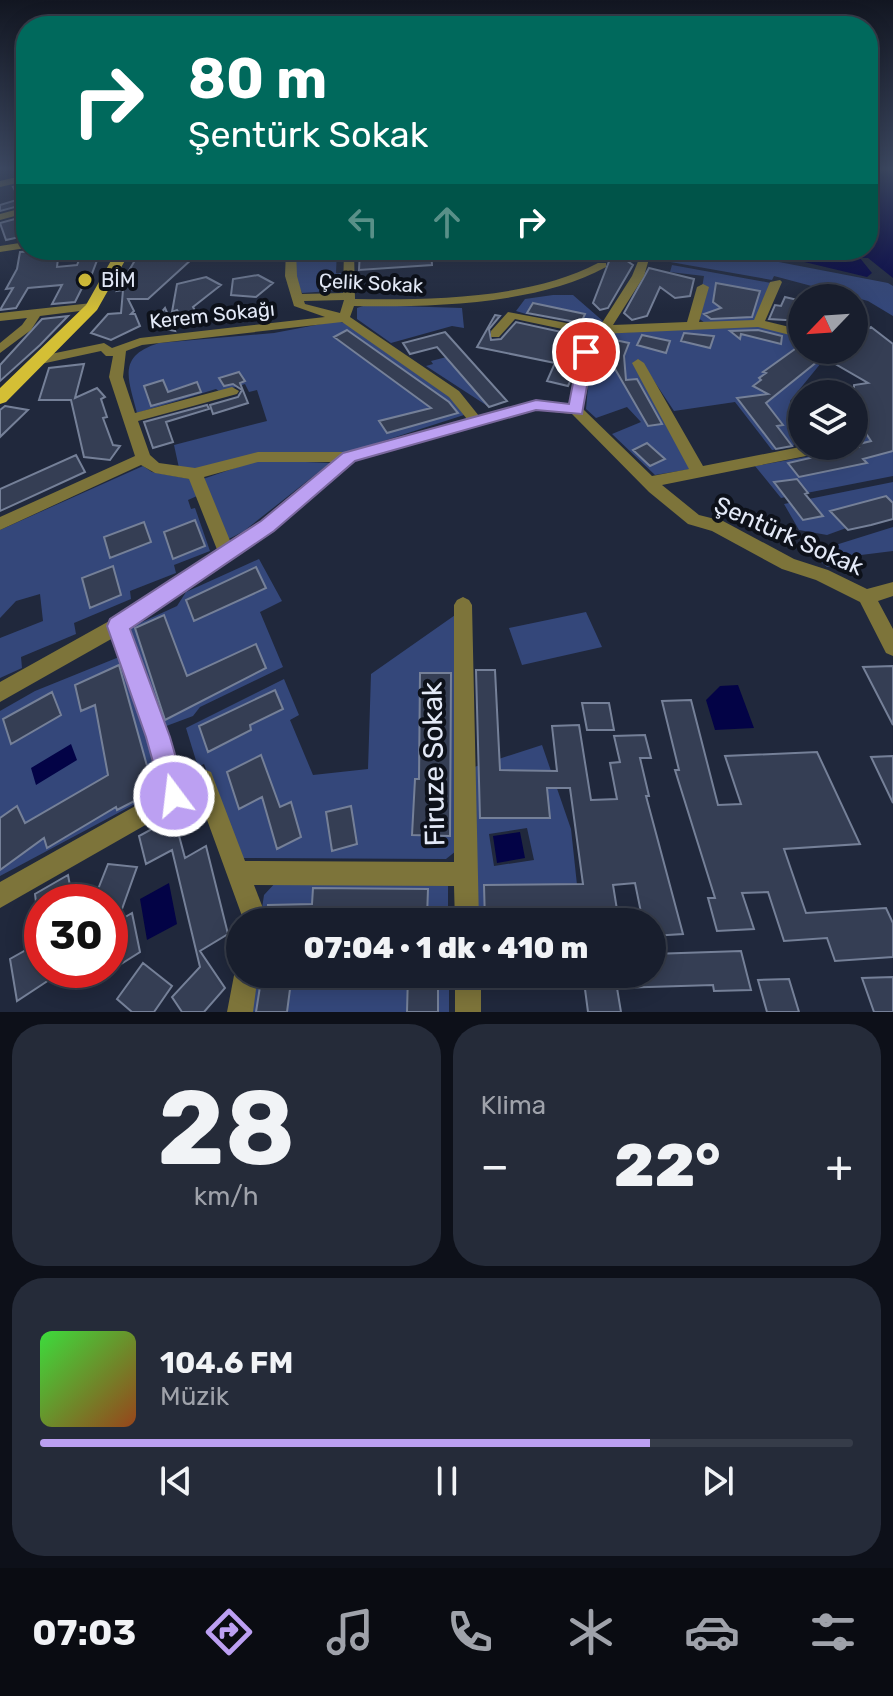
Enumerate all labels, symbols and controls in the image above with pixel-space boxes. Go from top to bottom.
text: 80 m [188,46,327,112]
icon: right [56,48,160,152]
text: Şentürk Sokak [188,113,428,156]
icon: left [341,200,385,244]
icon: ahead [425,200,469,244]
icon: right [509,200,553,244]
place label: BİM [101,268,136,292]
street label: Çelik Sokak [318,268,425,298]
marker: BİM [76,271,94,289]
north arrow [788,284,868,364]
map controls [788,284,868,460]
street label: Kerem Sokağı [148,296,276,334]
pin [552,318,620,386]
icon: arrive [564,330,608,374]
button: layers [788,380,868,460]
street label: Şentürk Sokak [710,491,868,582]
street label: Firuze Sokak [416,681,451,847]
position arrow [132,754,216,838]
speed limit sign: 30 [24,884,128,988]
text: 07:04 · 1 dk · 410 m [304,930,588,966]
text: 28 [157,1067,295,1190]
text: Klima [481,1090,546,1121]
text: 22° [614,1130,721,1201]
text: − [481,1140,509,1192]
text: + [826,1140,853,1192]
text: km/h [194,1181,259,1212]
text: 104.6 FM [160,1345,293,1381]
text: Müzik [160,1381,229,1412]
icon: previous [154,1459,198,1503]
icon: pause [425,1459,469,1503]
icon: next [696,1459,740,1503]
icon: directions [201,1604,257,1660]
icon: music [322,1604,378,1660]
icon: phone [442,1604,498,1660]
icon: climate [563,1604,619,1660]
icon: car [684,1604,740,1660]
icon: filters [805,1604,861,1660]
text: 07:03 [32,1611,136,1654]

